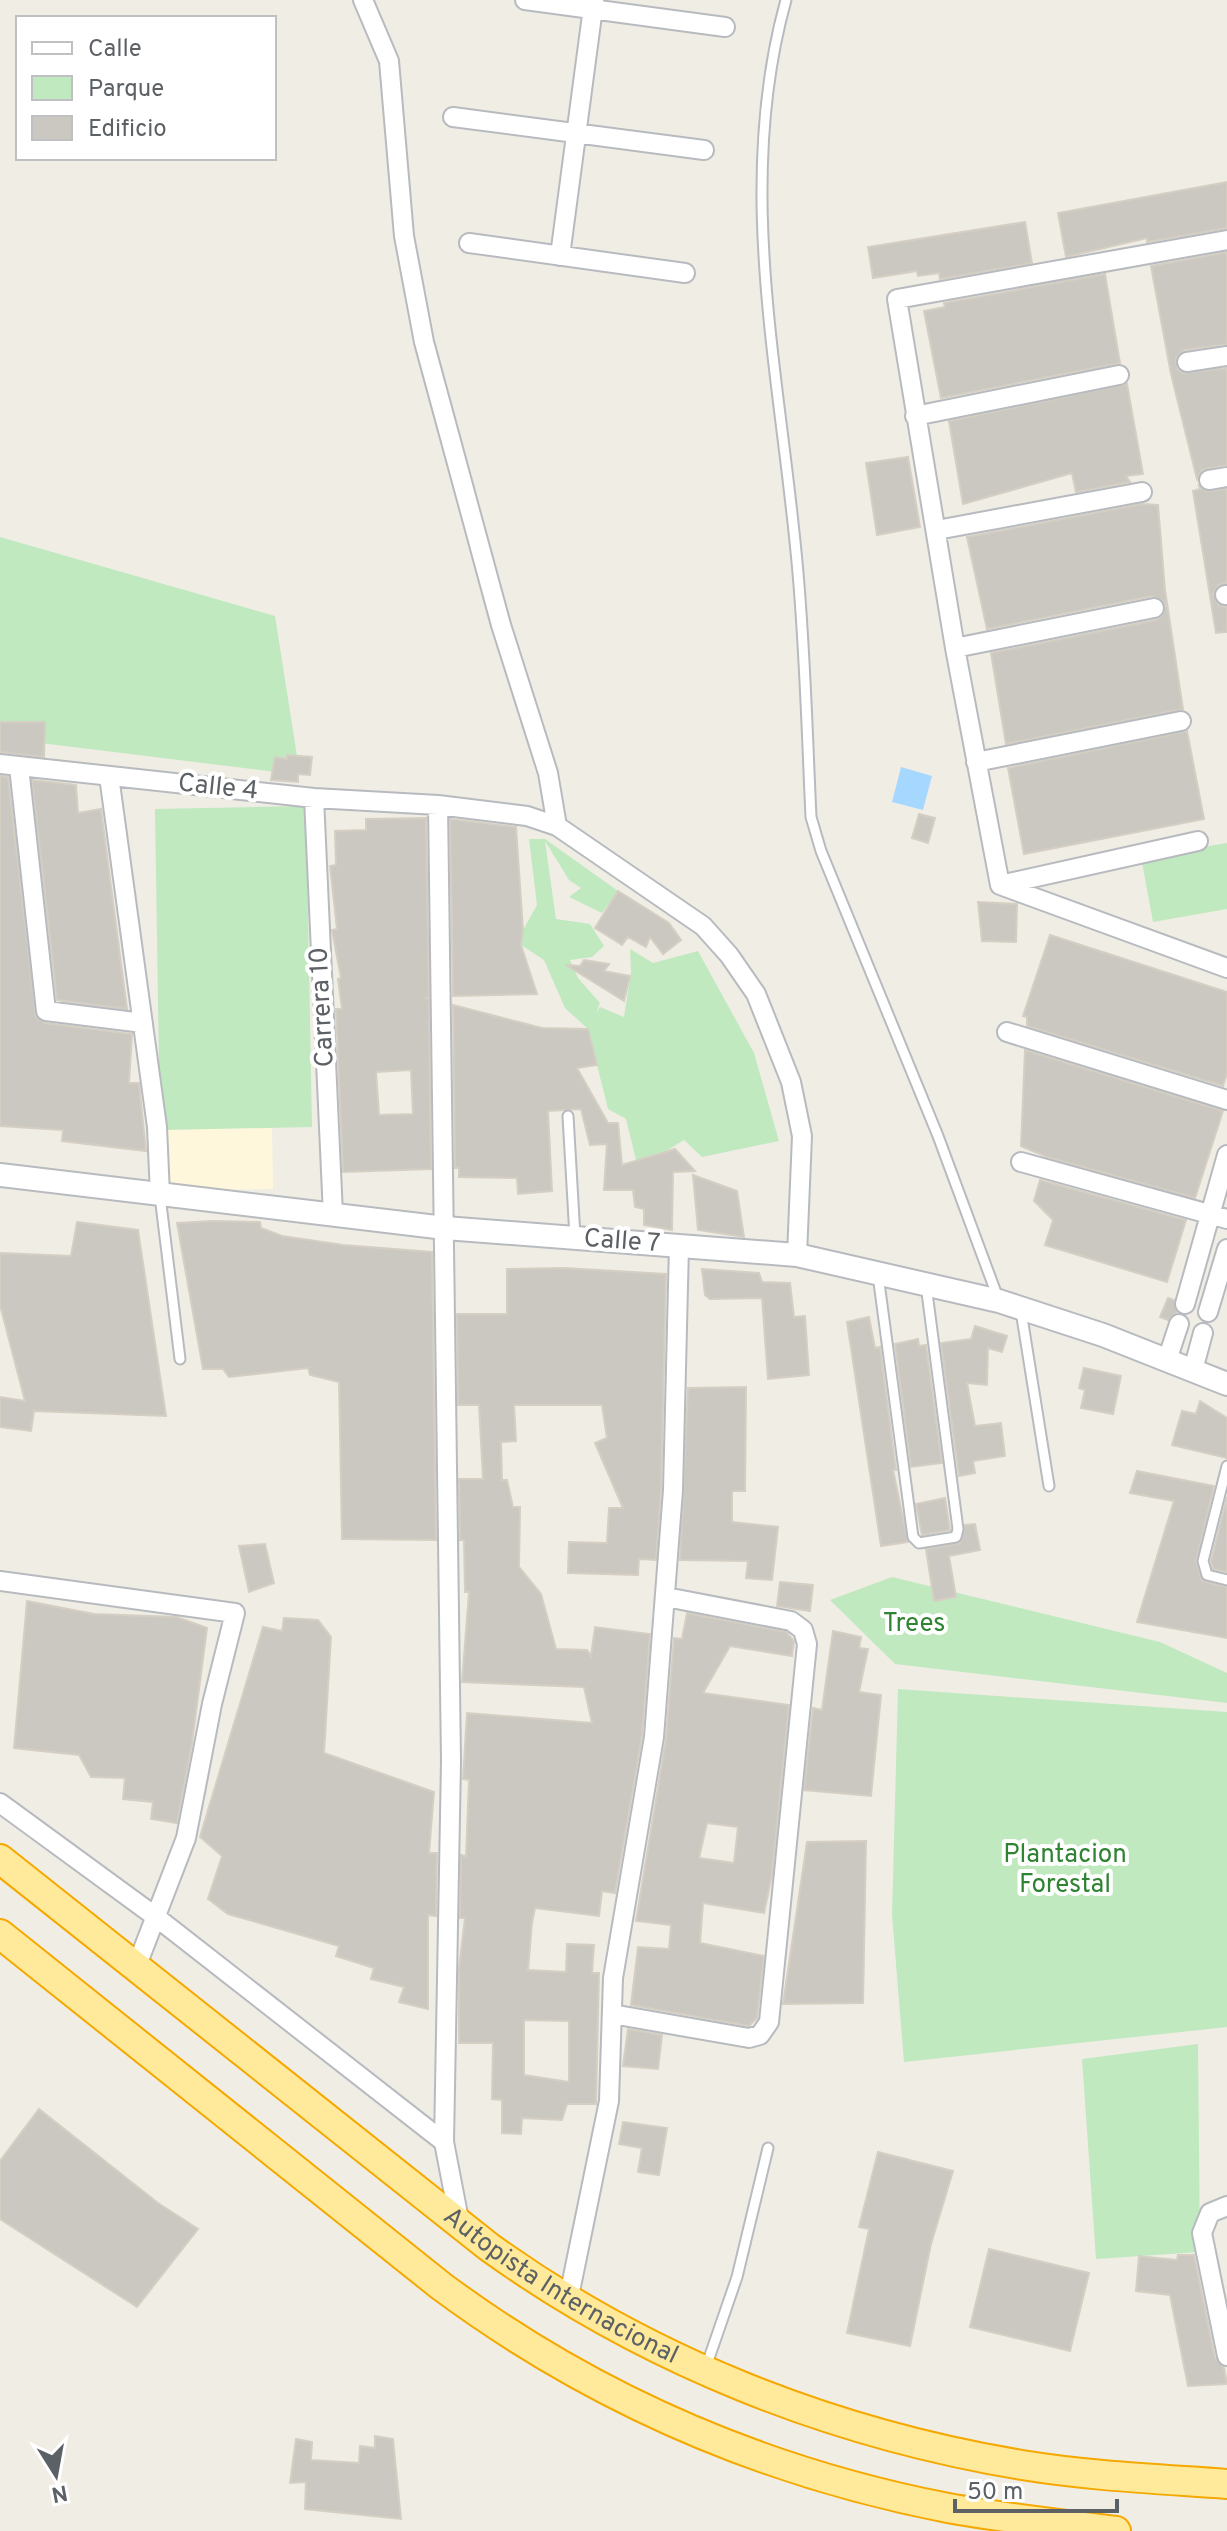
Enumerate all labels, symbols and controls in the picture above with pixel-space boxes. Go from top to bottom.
legend [16,16,276,160]
text: Calle [88,35,142,65]
text: Parque [88,75,164,105]
text: Edificio [88,115,167,145]
street label: Calle 4 [176,767,260,809]
street label: Carrera 10 [303,946,343,1068]
street label: Calle 7 [583,1223,661,1261]
park label: Trees [883,1608,945,1641]
park label: Plantacion Forestal [1003,1839,1127,1902]
street label: Autopista Internacional [436,2200,684,2372]
north arrow [16,2435,96,2515]
scale bar [955,2463,1117,2513]
text: N [49,2477,70,2507]
text: 50 m [967,2478,1023,2508]

